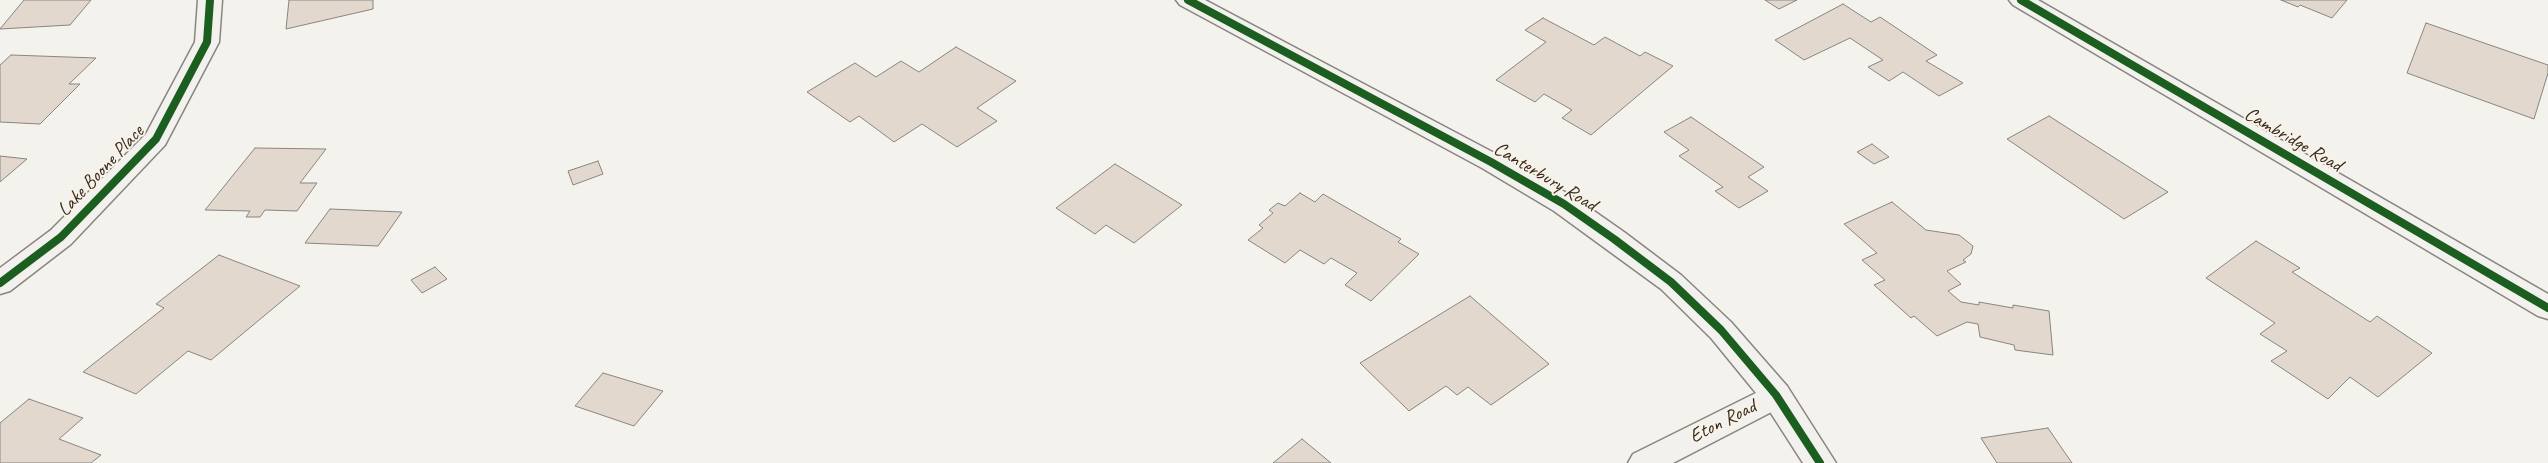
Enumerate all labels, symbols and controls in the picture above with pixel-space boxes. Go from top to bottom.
street label: Cambridge Road [2240,102,2346,178]
street label: Lake Boone Place [53,120,149,222]
street label: Canterbury Road [1489,137,1601,217]
street label: Eton Road [1686,395,1760,449]

